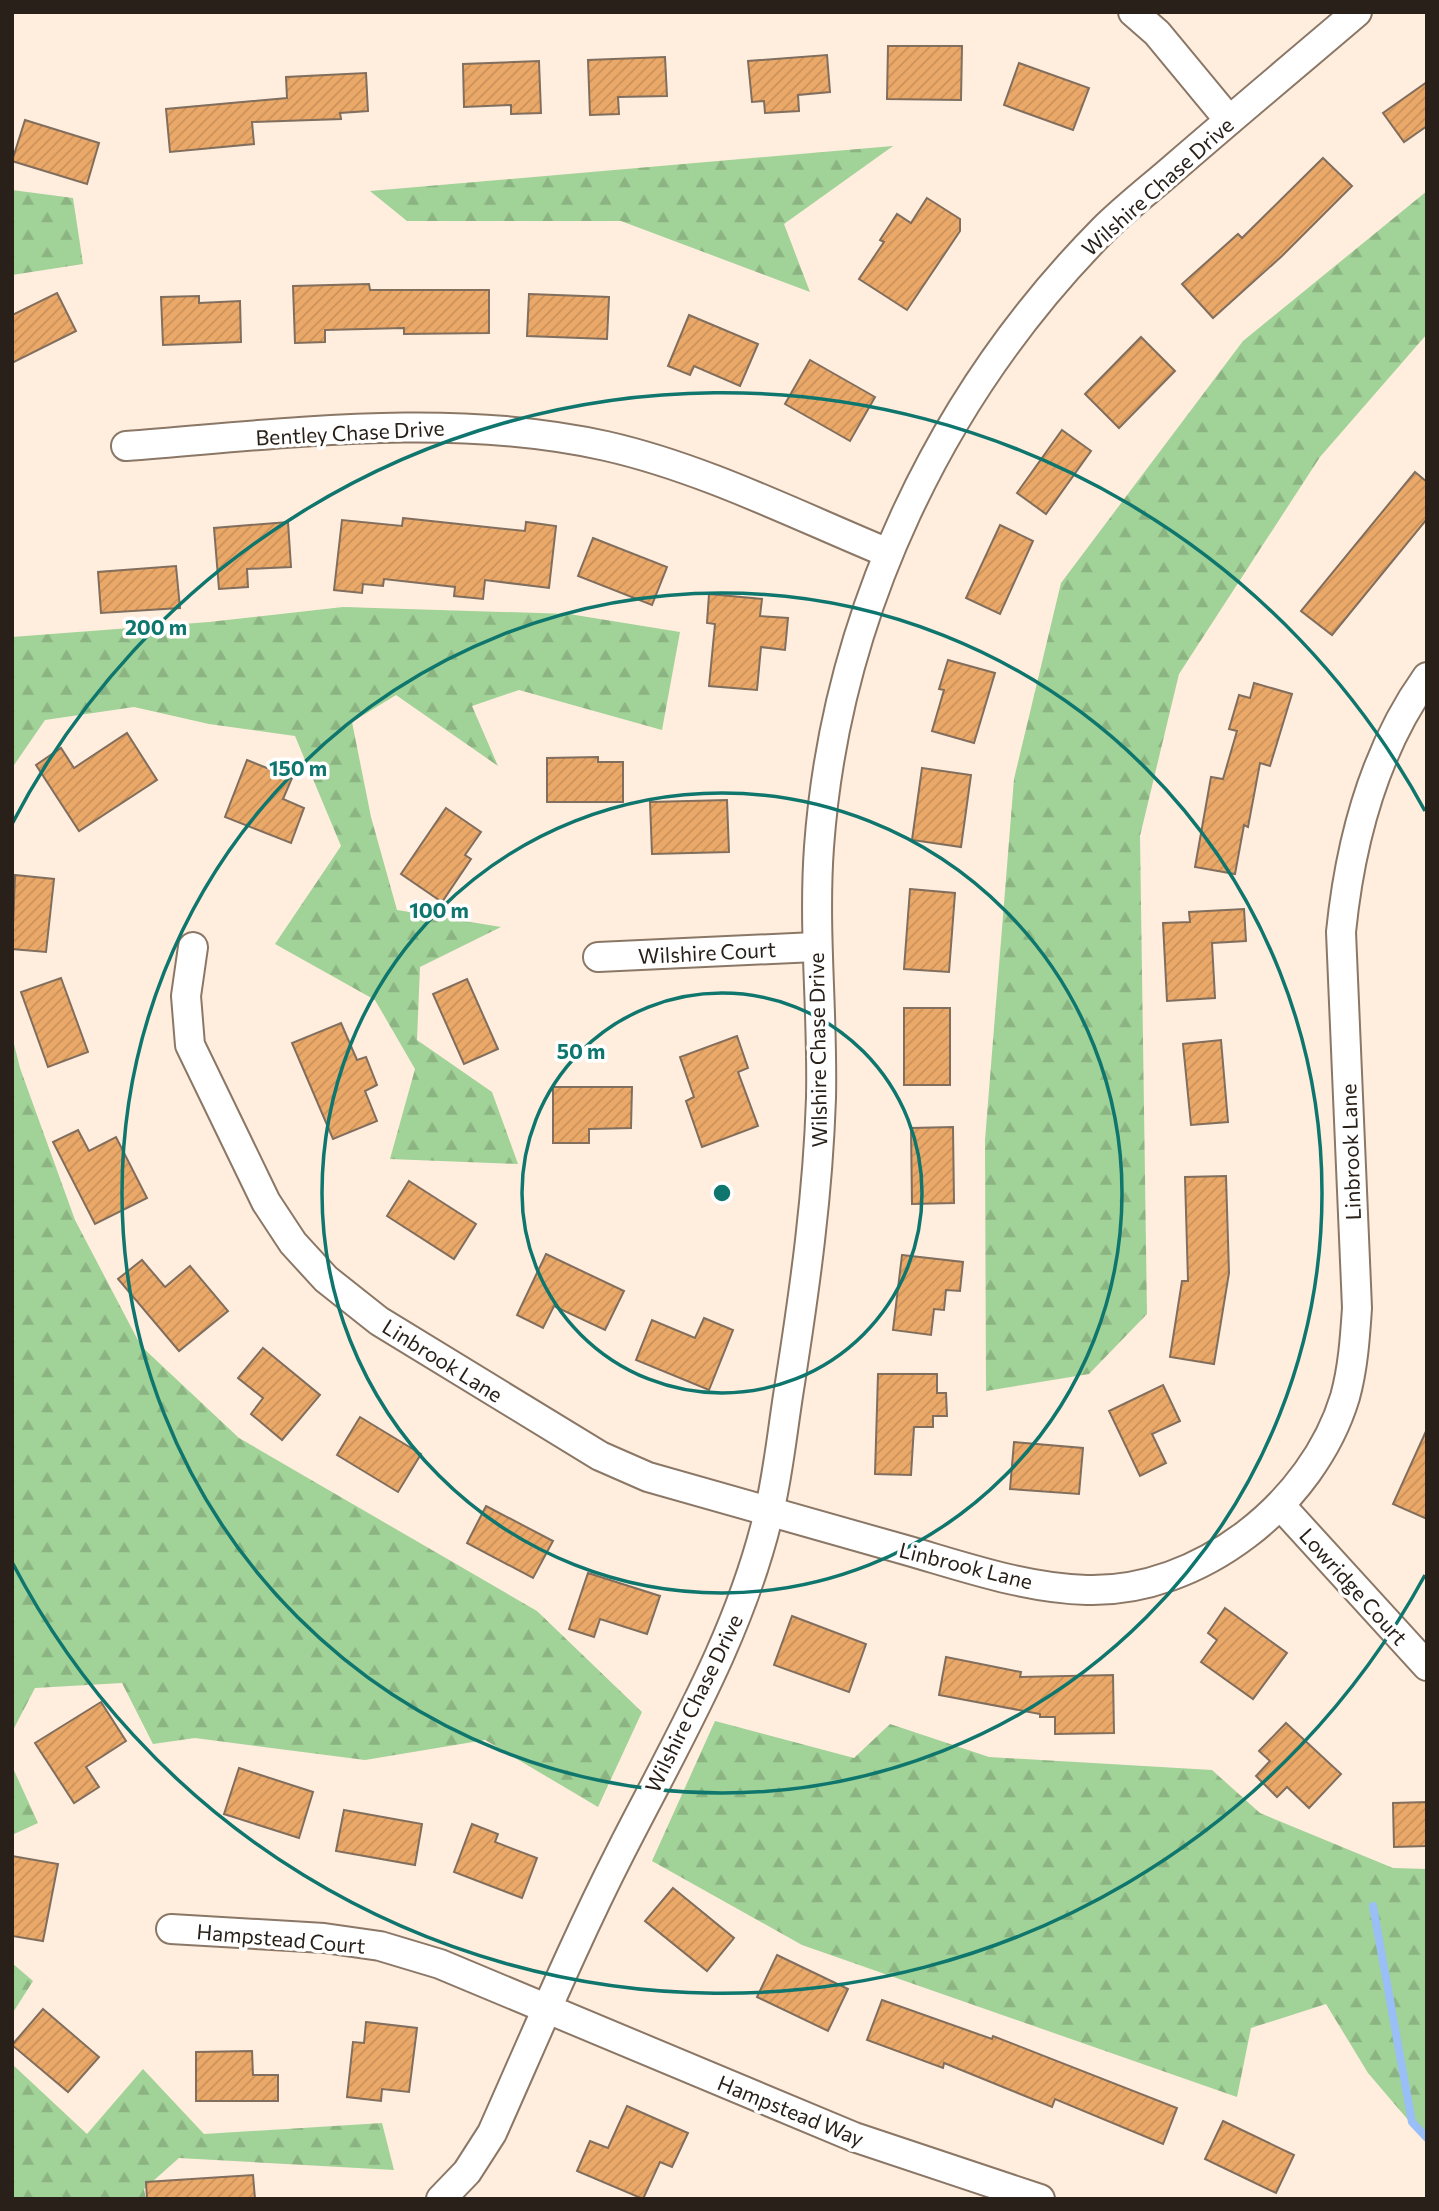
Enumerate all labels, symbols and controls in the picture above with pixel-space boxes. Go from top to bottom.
street label: Wilshire Chase Drive [1076,111,1238,261]
street label: Bentley Chase Drive [255,415,445,449]
text: 200 m [125,614,187,639]
text: 150 m [269,755,327,780]
text: 100 m [409,897,469,922]
street label: Wilshire Court [637,936,777,968]
street label: Wilshire Chase Drive [803,952,831,1148]
text: 50 m [557,1038,605,1063]
street label: Linbrook Lane [1335,1083,1365,1221]
centre of rings [710,1181,734,1205]
street label: Linbrook Lane [378,1313,508,1407]
street label: Lowridge Court [1295,1522,1413,1650]
street label: Linbrook Lane [897,1536,1035,1594]
street label: Wilshire Chase Drive [639,1610,747,1796]
street label: Hampstead Court [196,1918,366,1958]
street label: Hampstead Way [714,2069,868,2151]

